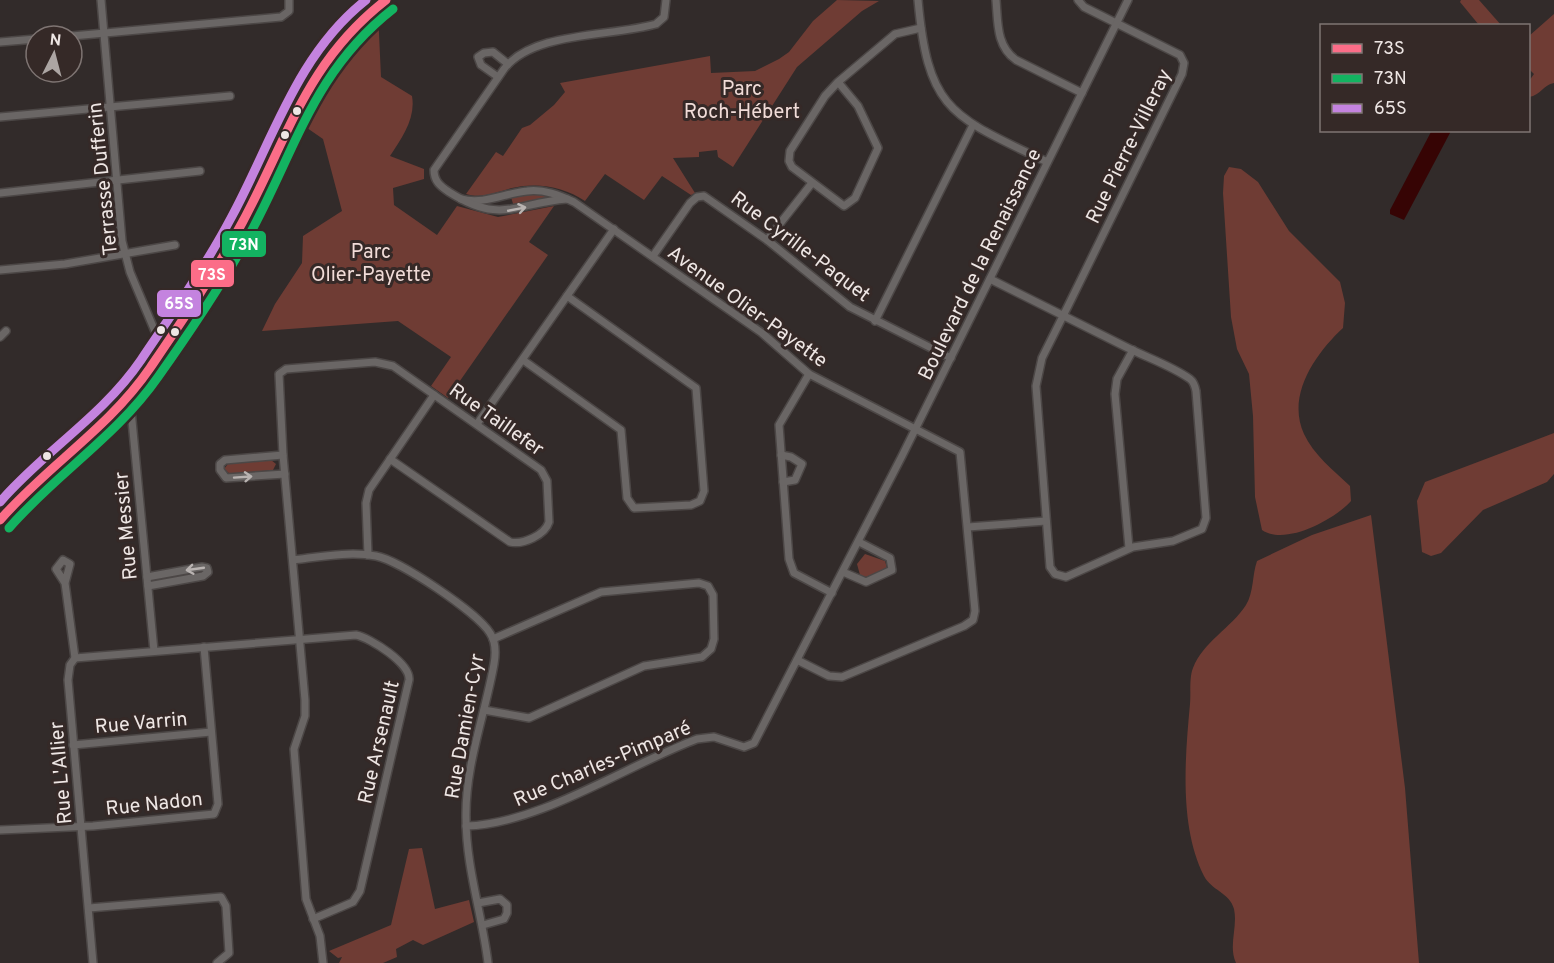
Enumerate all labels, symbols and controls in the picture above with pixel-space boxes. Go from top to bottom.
north arrow [24,24,84,84]
legend [1320,24,1530,132]
text: N [49,31,62,52]
text: 73S [1374,38,1405,61]
street label: Rue Pierre-Villeray [1081,65,1179,229]
text: 73N [1374,68,1407,91]
park label: Parc Roch-Hébert [684,77,800,126]
text: 65S [1374,98,1407,121]
street label: Terrasse Dufferin [83,101,125,257]
unlabelled marker [291,105,303,117]
unlabelled marker [279,129,291,141]
street label: Boulevard de la Renaissance [913,145,1048,385]
street label: Rue Cyrille-Paquet [725,186,875,309]
one-way arrow [506,203,526,214]
line badge: 73N [221,230,267,258]
text: 73N [229,236,259,256]
park label: Parc Olier-Payette [311,240,431,289]
street label: Avenue Olier-Payette [662,241,832,374]
line badge: 73S [190,259,235,288]
text: 73S [198,266,226,286]
line badge: 65S [156,289,202,318]
text: 65S [164,295,194,315]
unlabelled marker [155,324,167,336]
unlabelled marker [169,326,181,338]
street label: Rue Taillefer [443,378,549,463]
unlabelled marker [41,450,53,462]
street label: Rue Messier [109,470,145,581]
one-way arrow [233,471,253,482]
one-way arrow [186,564,206,575]
street label: Rue Damien-Cyr [440,651,492,801]
street label: Rue Arsenault [353,678,407,807]
street label: Rue Varrin [94,707,189,741]
street label: Rue Charles-Pimparé [510,716,696,814]
street label: Rue L'Allier [45,720,79,825]
street label: Rue Nadon [104,787,204,823]

